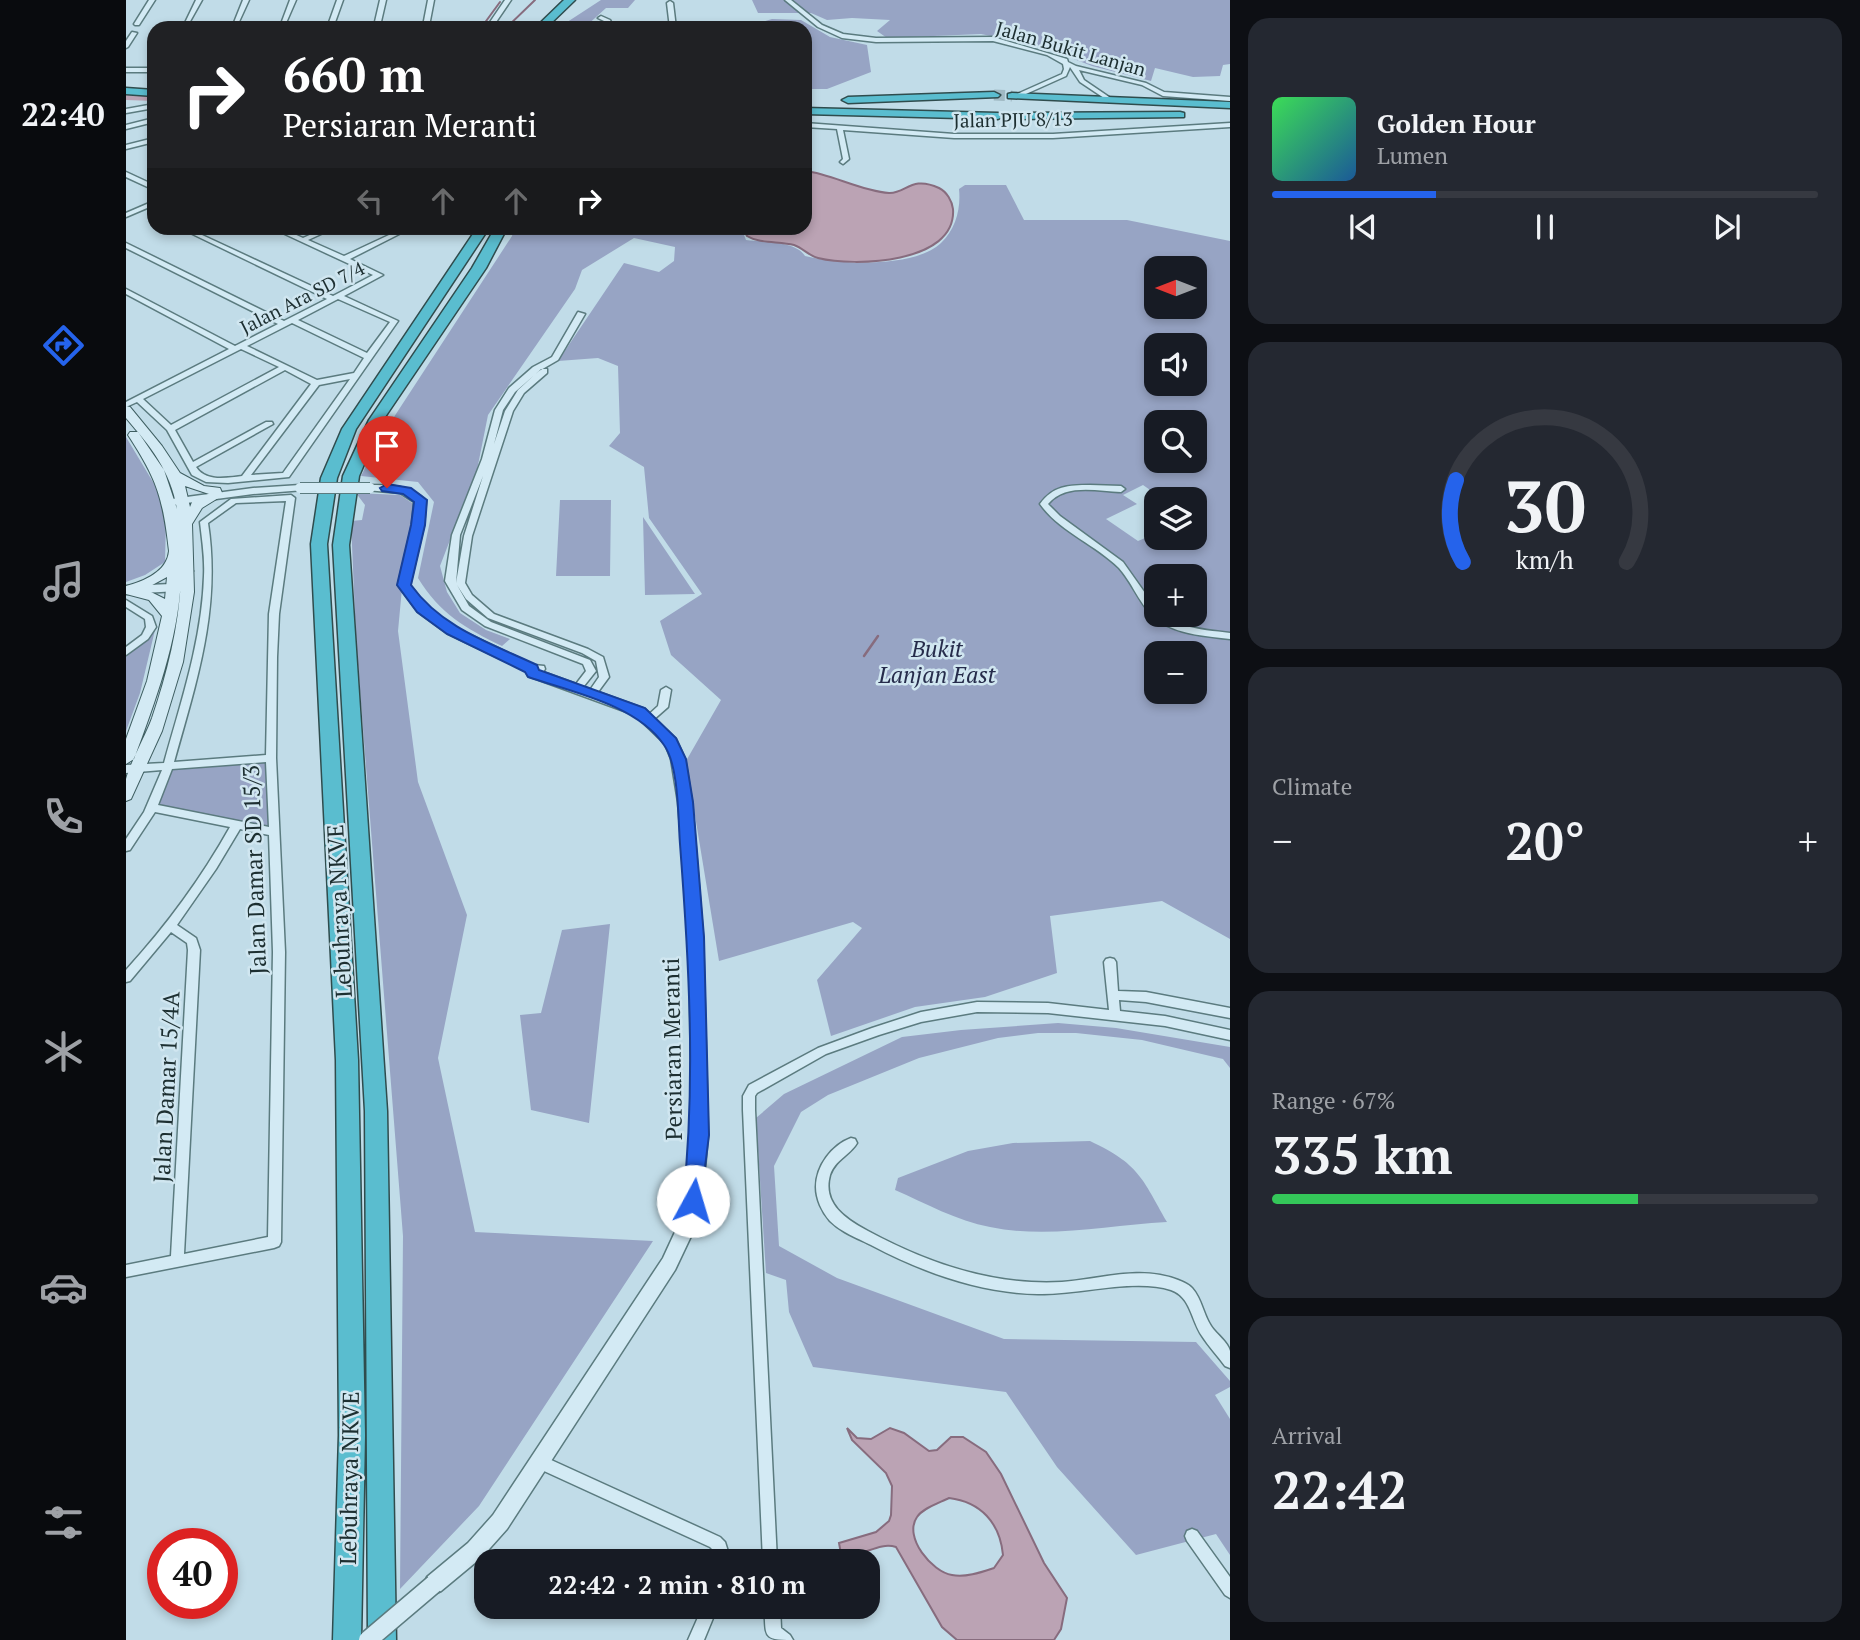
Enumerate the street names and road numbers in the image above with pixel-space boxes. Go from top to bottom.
street label: Jalan Bukit Lanjan [993,15,1149,81]
street label: Jalan PJU 8/13 [953,105,1073,133]
street label: Jalan Ara SD 7/4 [236,254,369,339]
street label: Jalan Damar SD 15/3 [235,765,273,975]
street label: Lebuhraya NKVE [319,824,359,998]
street label: Persiaran Meranti [655,957,689,1141]
street label: Jalan Damar 15/4A [146,990,187,1183]
street label: Lebuhraya NKVE [332,1391,366,1565]

